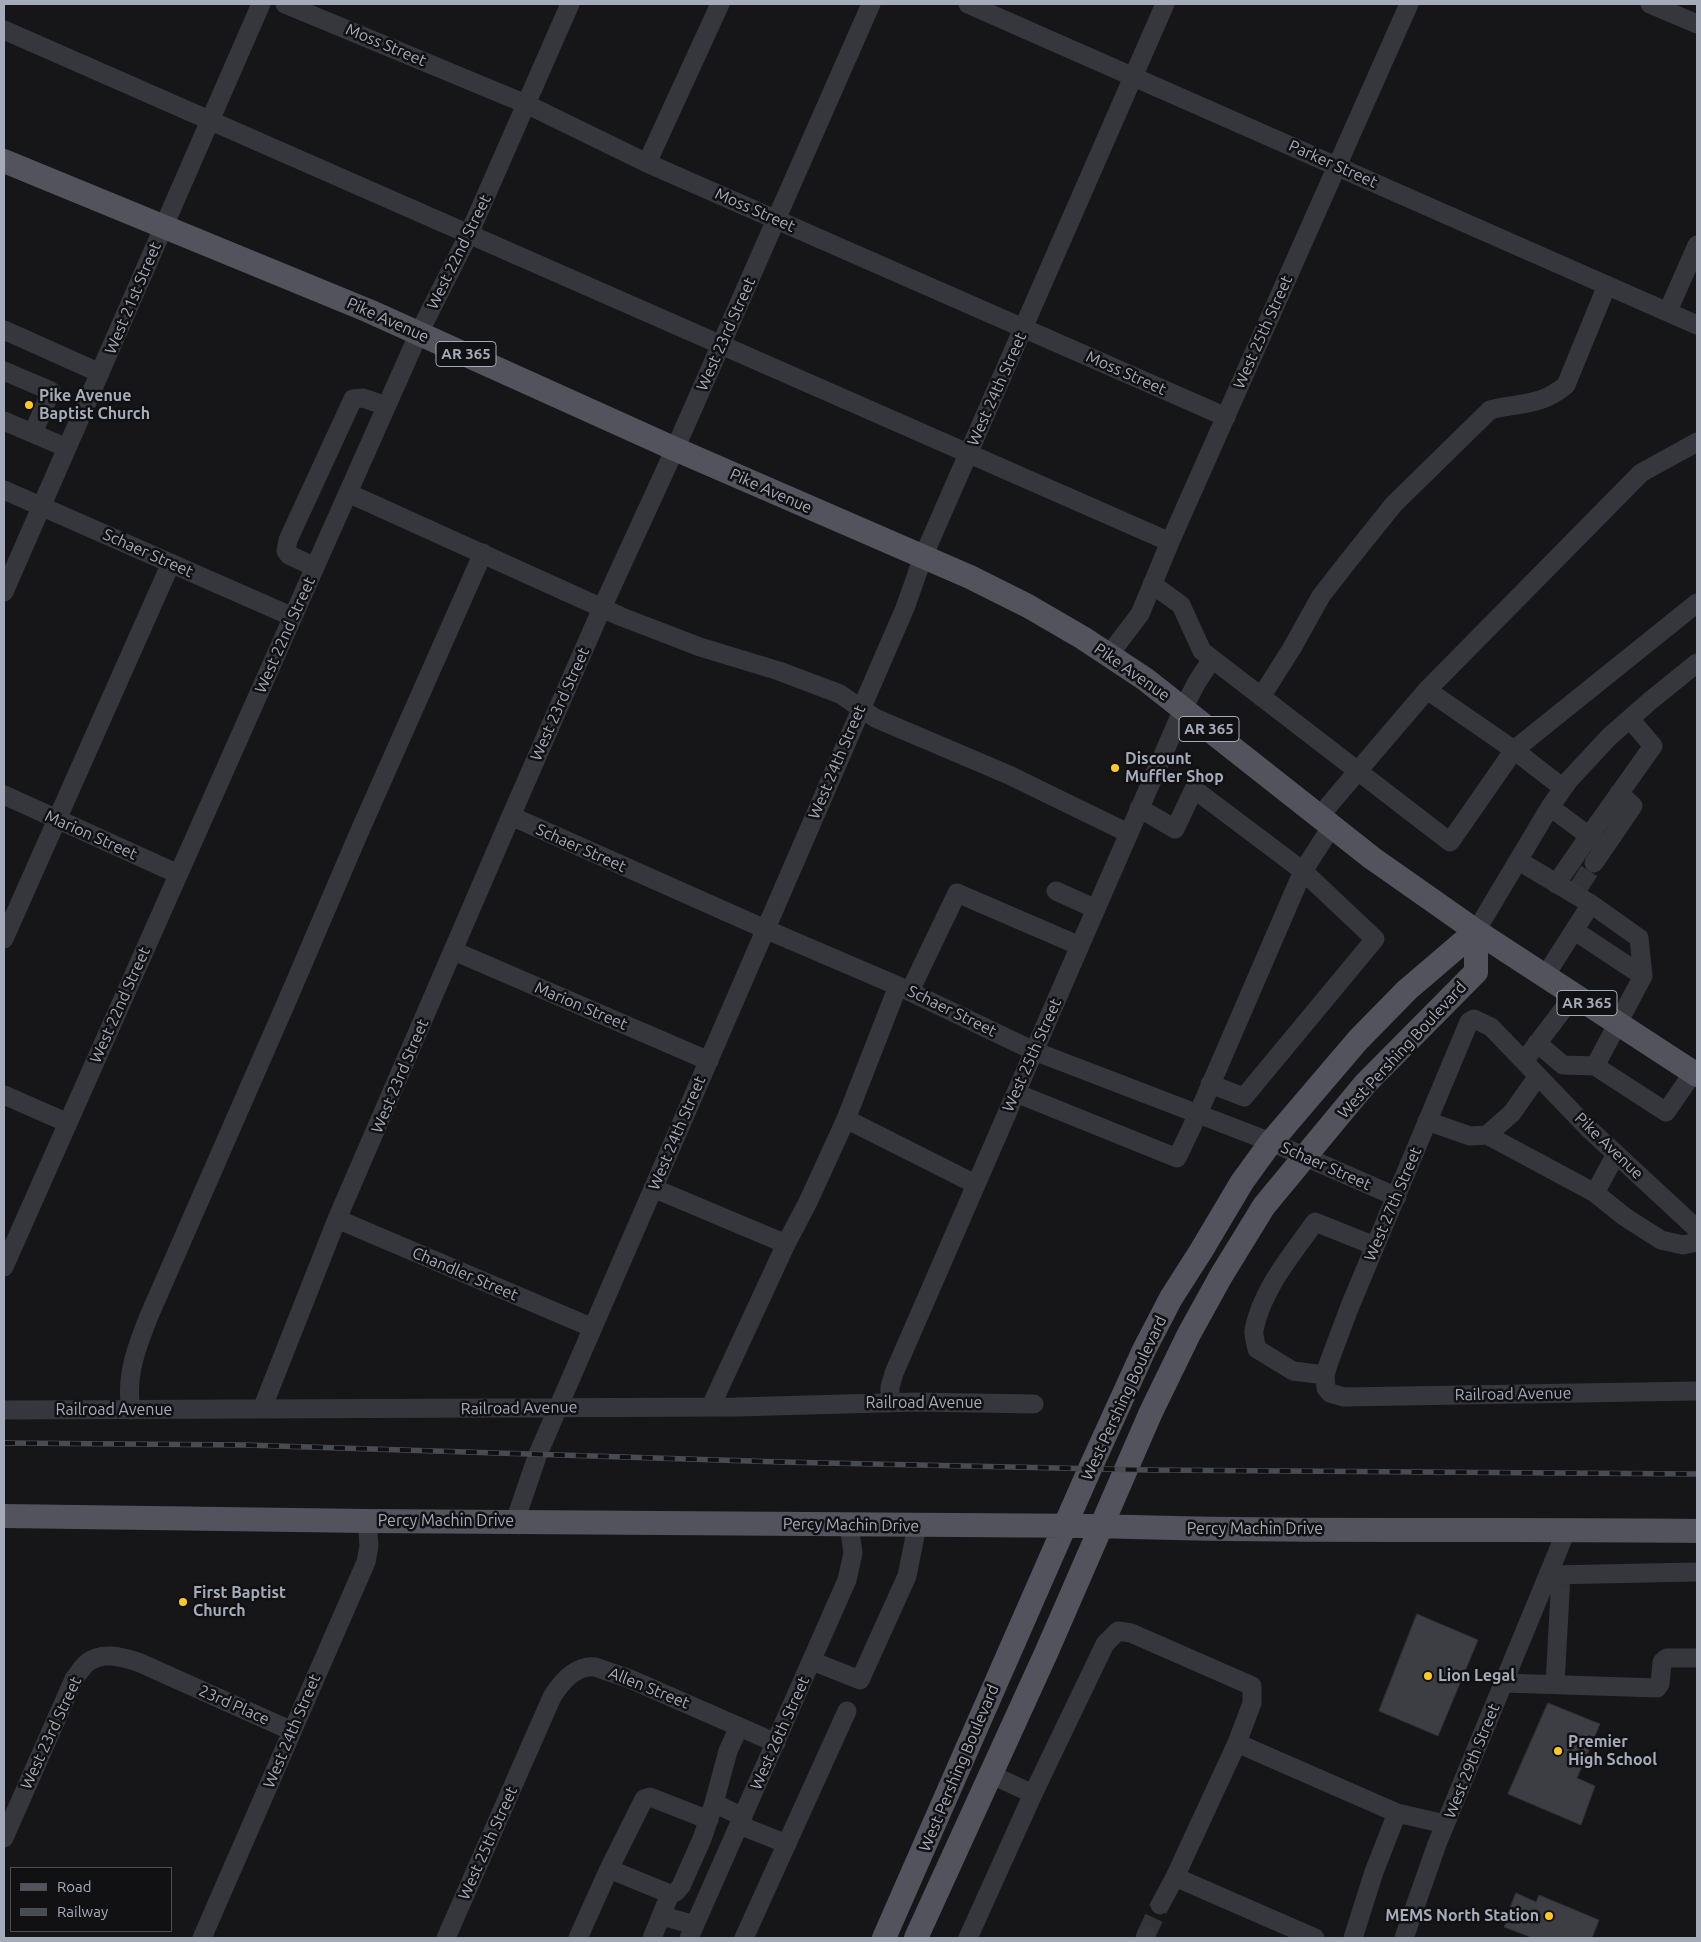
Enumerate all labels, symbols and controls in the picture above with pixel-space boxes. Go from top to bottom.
street label: Moss Street [343,19,429,71]
street label: Parker Street [1286,136,1380,192]
street label: Moss Street [712,184,798,236]
street label: West 22nd Street [423,192,495,312]
street label: West 21st Street [101,239,165,357]
street label: West 25th Street [1229,272,1297,392]
street label: West 23rd Street [692,274,760,394]
street label: Pike Avenue [344,293,432,347]
street label: West 24th Street [963,329,1031,449]
road number: AR 365 [436,342,496,366]
street label: Moss Street [1083,347,1169,399]
place label: Pike Avenue Baptist Church [39,386,150,424]
marker: Pike Avenue Baptist Church [23,399,35,411]
street label: Pike Avenue [727,464,815,518]
street label: Schaer Street [100,525,196,581]
street label: West 22nd Street [251,574,319,696]
street label: Pike Avenue [1091,639,1173,705]
street label: West 23rd Street [526,644,594,764]
street label: West 24th Street [804,702,870,822]
road number: AR 365 [1179,716,1239,742]
place label: Discount Muffler Shop [1125,749,1224,787]
marker: Discount Muffler Shop [1109,762,1121,774]
street label: Marion Street [42,806,140,864]
street label: Schaer Street [533,820,629,876]
street label: West 22nd Street [86,944,154,1066]
street label: Marion Street [532,978,630,1034]
street label: West Pershing Boulevard [1334,978,1470,1122]
street label: Schaer Street [904,981,1000,1041]
road number: AR 365 [1557,990,1617,1016]
street label: West 25th Street [998,995,1066,1115]
street label: West 23rd Street [367,1016,433,1136]
street label: West 24th Street [644,1073,710,1193]
street label: Pike Avenue [1571,1109,1647,1183]
street label: Schaer Street [1278,1138,1374,1194]
street label: West 27th Street [1360,1144,1426,1264]
street label: Chandler Street [409,1243,521,1305]
street label: West Pershing Boulevard [1077,1313,1171,1483]
street label: Railroad Avenue [1454,1383,1572,1405]
street label: Railroad Avenue [866,1393,982,1413]
street label: Railroad Avenue [460,1397,578,1419]
street label: Railroad Avenue [56,1400,172,1420]
street label: Percy Machin Drive [378,1511,514,1531]
street label: Percy Machin Drive [783,1514,919,1536]
street label: Percy Machin Drive [1187,1519,1323,1539]
place label: First Baptist Church [193,1583,286,1621]
marker: First Baptist Church [177,1596,189,1608]
street label: Allen Street [606,1663,692,1713]
place label: Lion Legal [1438,1666,1515,1686]
marker: Lion Legal [1422,1670,1434,1682]
street label: West 24th Street [259,1671,325,1791]
street label: West 26th Street [746,1673,814,1793]
street label: West 23rd Street [17,1674,85,1792]
street label: 23rd Place [196,1681,272,1729]
street label: West Pershing Boulevard [915,1682,1003,1854]
street label: West 29th Street [1440,1701,1504,1821]
place label: Premier High School [1568,1732,1657,1770]
marker: Premier High School [1552,1745,1564,1757]
street label: West 25th Street [454,1783,522,1903]
legend [10,1867,172,1932]
text: Road [57,1878,92,1895]
text: Railway [57,1903,108,1920]
place label: MEMS North Station [1385,1906,1539,1926]
marker: MEMS North Station [1543,1910,1555,1922]

